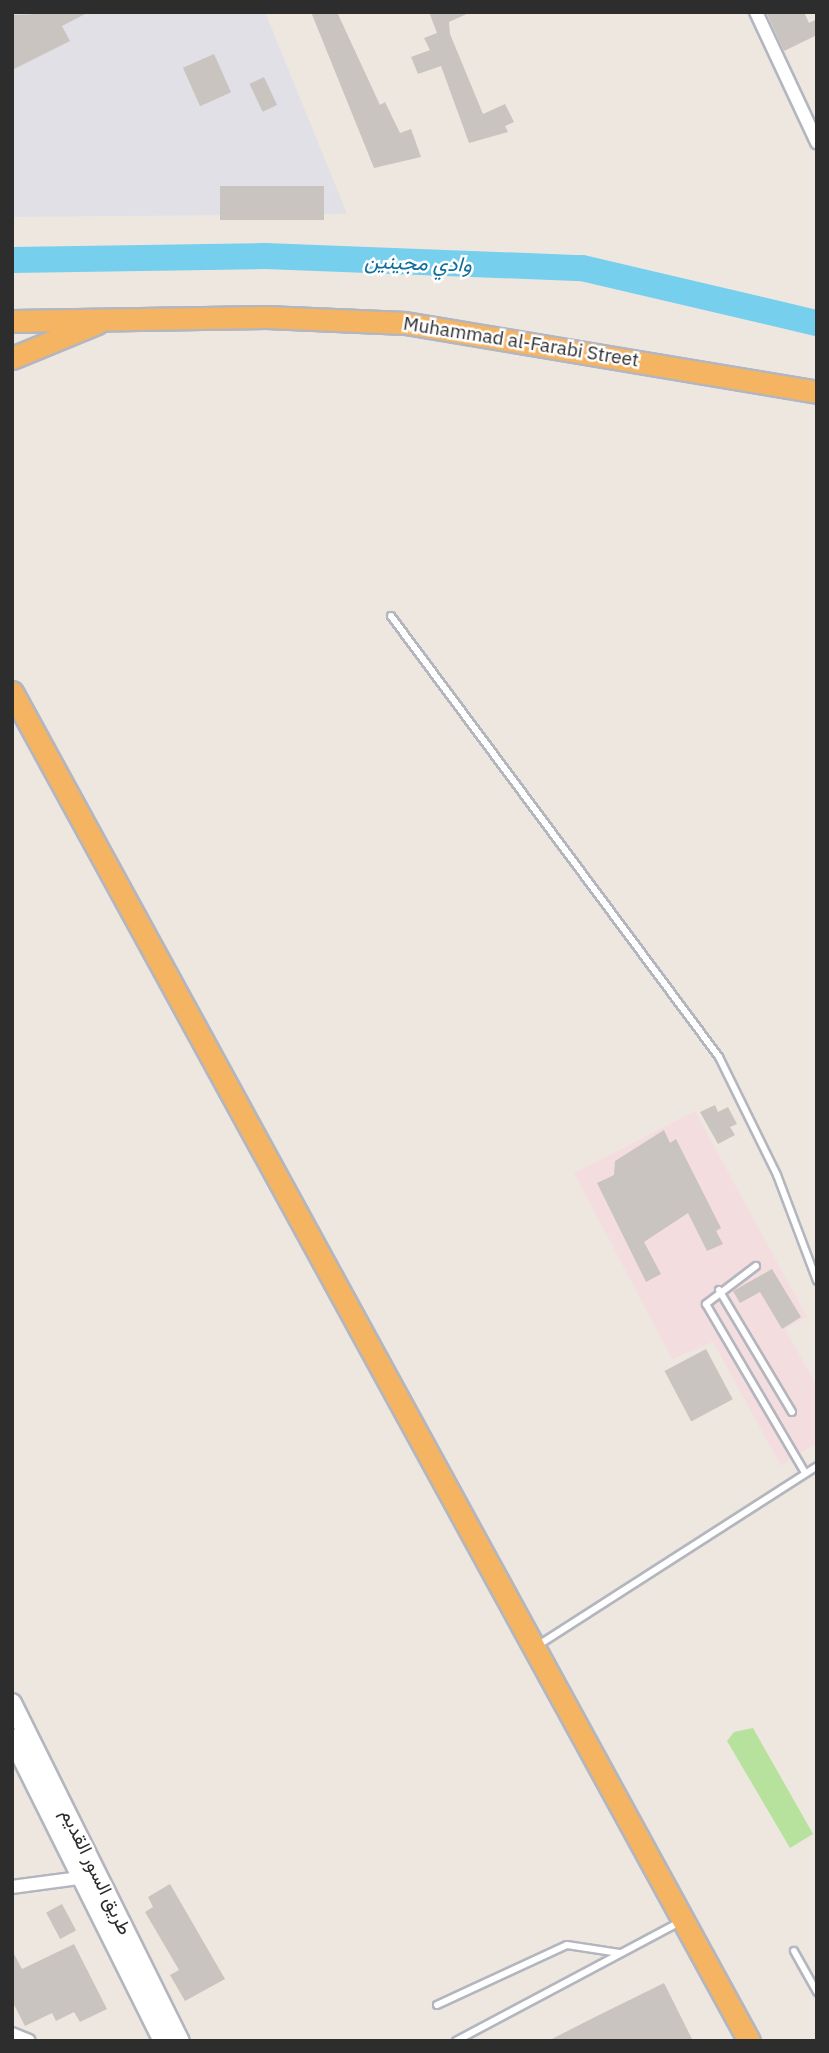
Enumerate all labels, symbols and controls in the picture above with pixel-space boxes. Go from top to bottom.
water label: وادي مجينين [364,248,472,276]
street label: Muhammad al-Farabi Street [402,312,640,372]
street label: طريق السور القديم [56,1805,136,1939]

